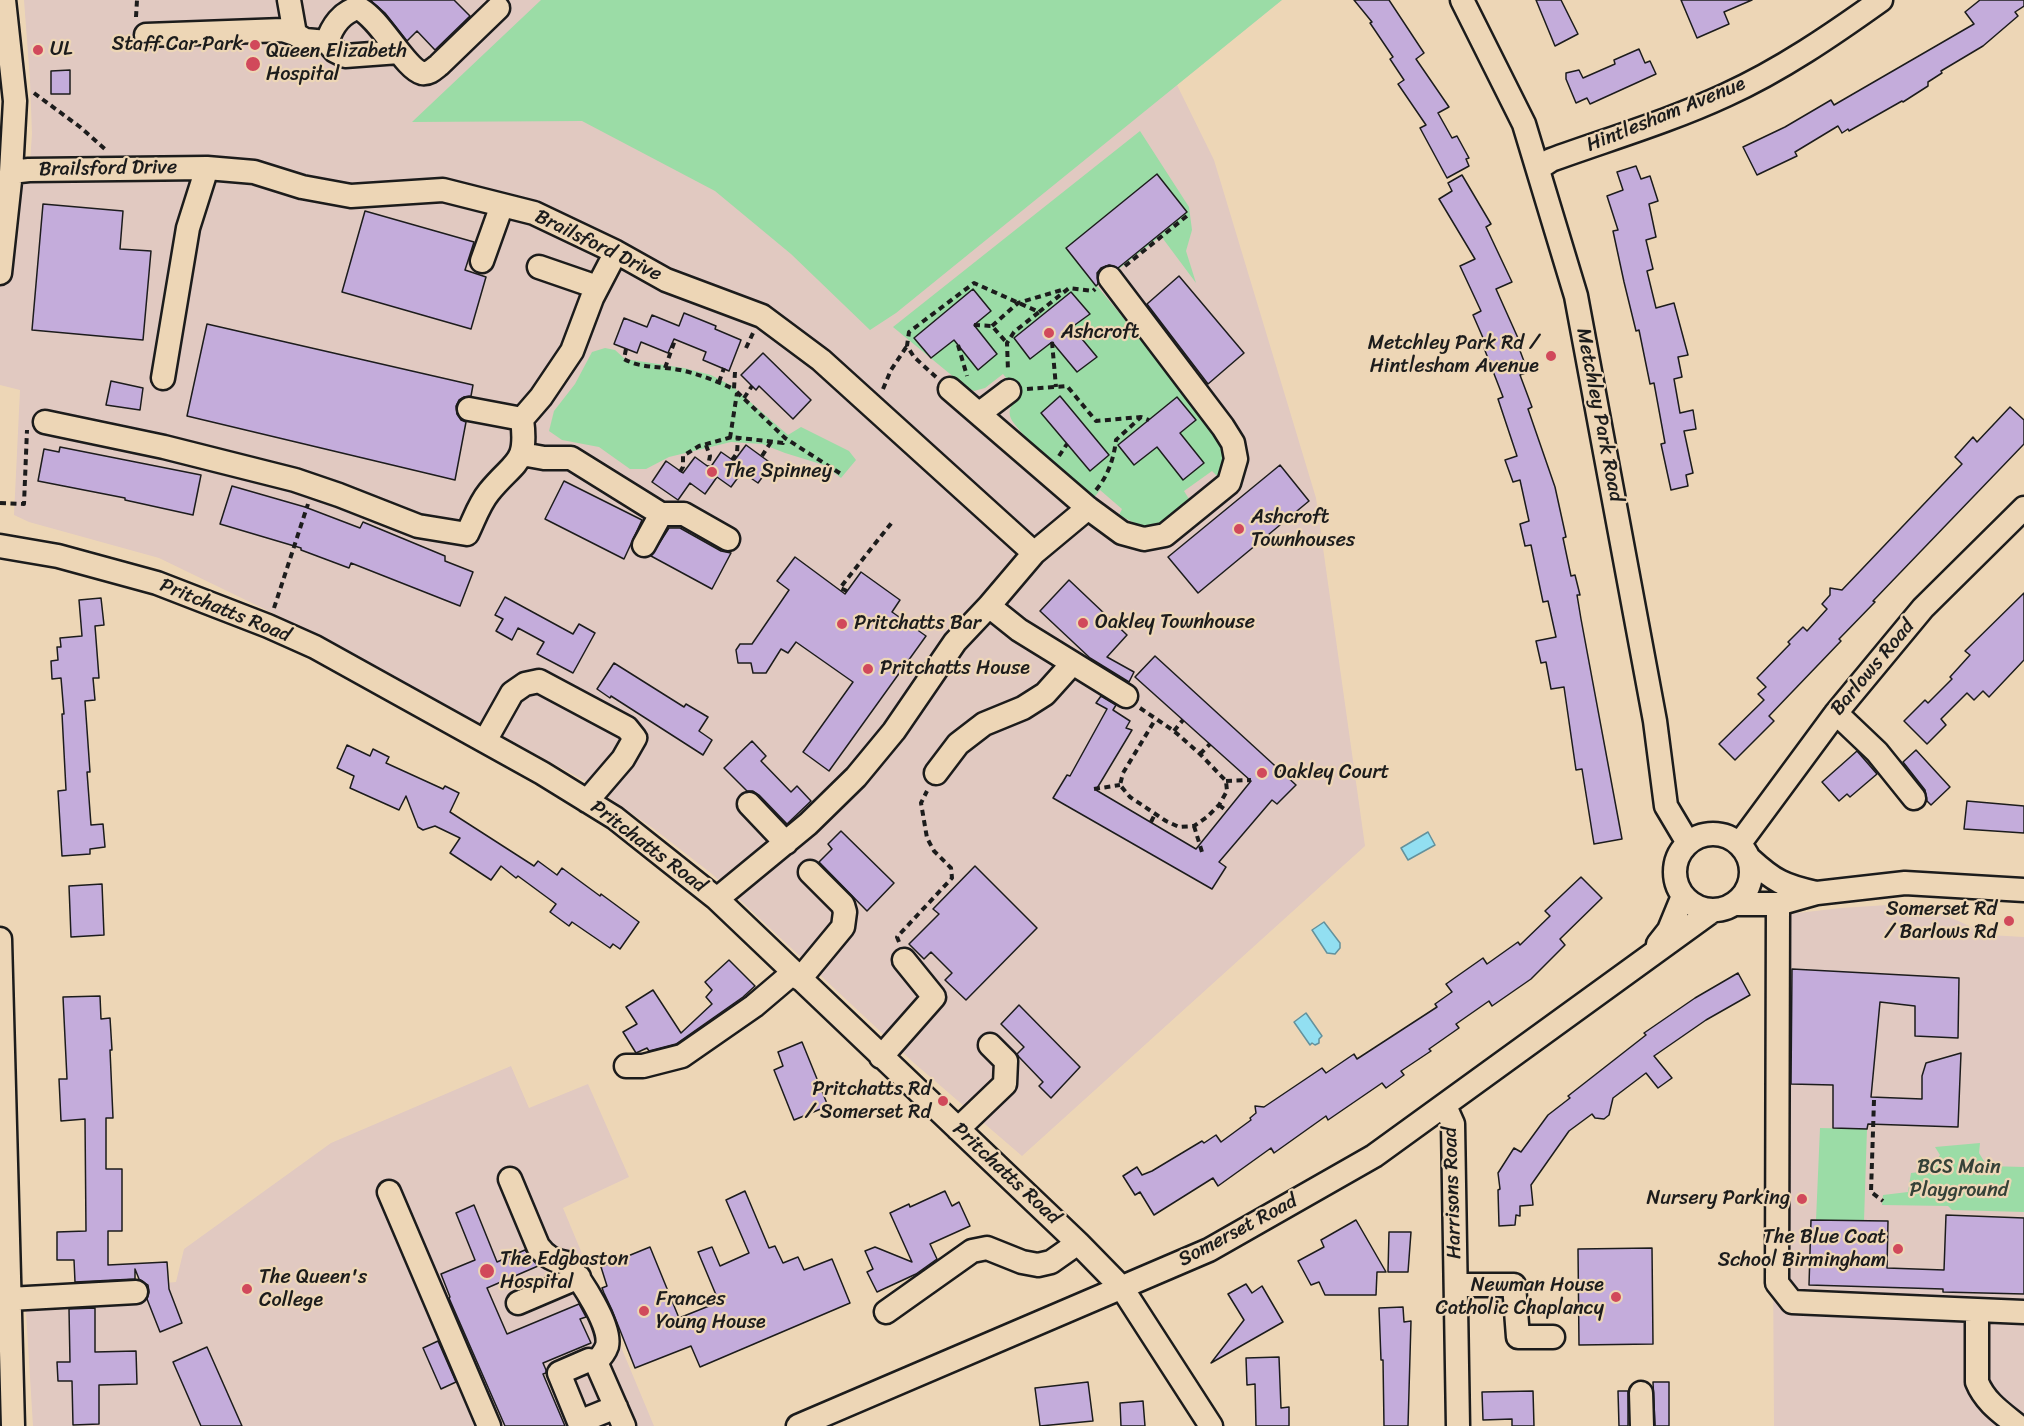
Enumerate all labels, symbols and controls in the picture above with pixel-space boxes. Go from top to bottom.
place label: Staff Car Park [112,33,243,57]
place label: UL [50,38,72,62]
marker: Staff Car Park [248,38,262,52]
place label: Queen Elizabeth Hospital [266,40,407,87]
marker: UL [31,43,45,57]
marker: Queen Elizabeth Hospital [244,55,262,73]
street label: Hintlesham Avenue [1583,72,1749,158]
street label: Brailsford Drive [39,156,177,182]
street label: Brailsford Drive [531,205,665,287]
place label: Ashcroft [1061,321,1139,345]
marker: Ashcroft [1042,326,1056,340]
street label: Metchley Park Road [1570,326,1628,504]
place label: Metchley Park Rd / Hintlesham Avenue [1368,332,1539,379]
marker: Metchley Park Rd / Hintlesham Avenue [1544,349,1558,363]
place label: The Spinney [724,460,832,484]
marker: The Spinney [705,465,719,479]
place label: Ashcroft Townhouses [1251,506,1355,553]
marker: Ashcroft Townhouses [1232,522,1246,536]
street label: Pritchatts Road [156,574,294,648]
place label: Oakley Townhouse [1095,611,1255,635]
place label: Pritchatts Bar [854,612,981,636]
street label: Barlows Road [1826,615,1920,721]
marker: Oakley Townhouse [1076,616,1090,630]
marker: Pritchatts Bar [835,617,849,631]
place label: Pritchatts House [880,657,1030,681]
marker: Pritchatts House [861,662,875,676]
place label: Oakley Court [1274,761,1389,785]
marker: Oakley Court [1255,766,1269,780]
street label: Pritchatts Road [585,796,711,898]
place label: Somerset Rd / Barlows Rd [1884,898,1997,945]
marker: Somerset Rd / Barlows Rd [2002,914,2016,928]
place label: Pritchatts Rd / Somerset Rd [805,1078,931,1125]
marker: Pritchatts Rd / Somerset Rd [936,1094,950,1108]
street label: Pritchatts Road [947,1118,1065,1230]
street label: Harrisons Road [1439,1126,1467,1260]
park label: BCS Main Playground [1910,1156,2008,1203]
place label: Nursery Parking [1646,1187,1790,1211]
street label: Somerset Road [1174,1190,1302,1272]
marker: Nursery Parking [1795,1192,1809,1206]
place label: The Blue Coat School Birmingham [1718,1226,1886,1273]
marker: The Blue Coat School Birmingham [1891,1242,1905,1256]
place label: The Edgbaston Hospital [500,1248,628,1295]
marker: The Edgbaston Hospital [478,1262,496,1280]
place label: The Queen's College [259,1266,367,1313]
place label: Newman House Catholic Chaplancy [1435,1274,1604,1321]
marker: The Queen's College [240,1282,254,1296]
place label: Frances Young House [656,1288,766,1335]
marker: Newman House Catholic Chaplancy [1609,1290,1623,1304]
marker: Frances Young House [637,1304,651,1318]

